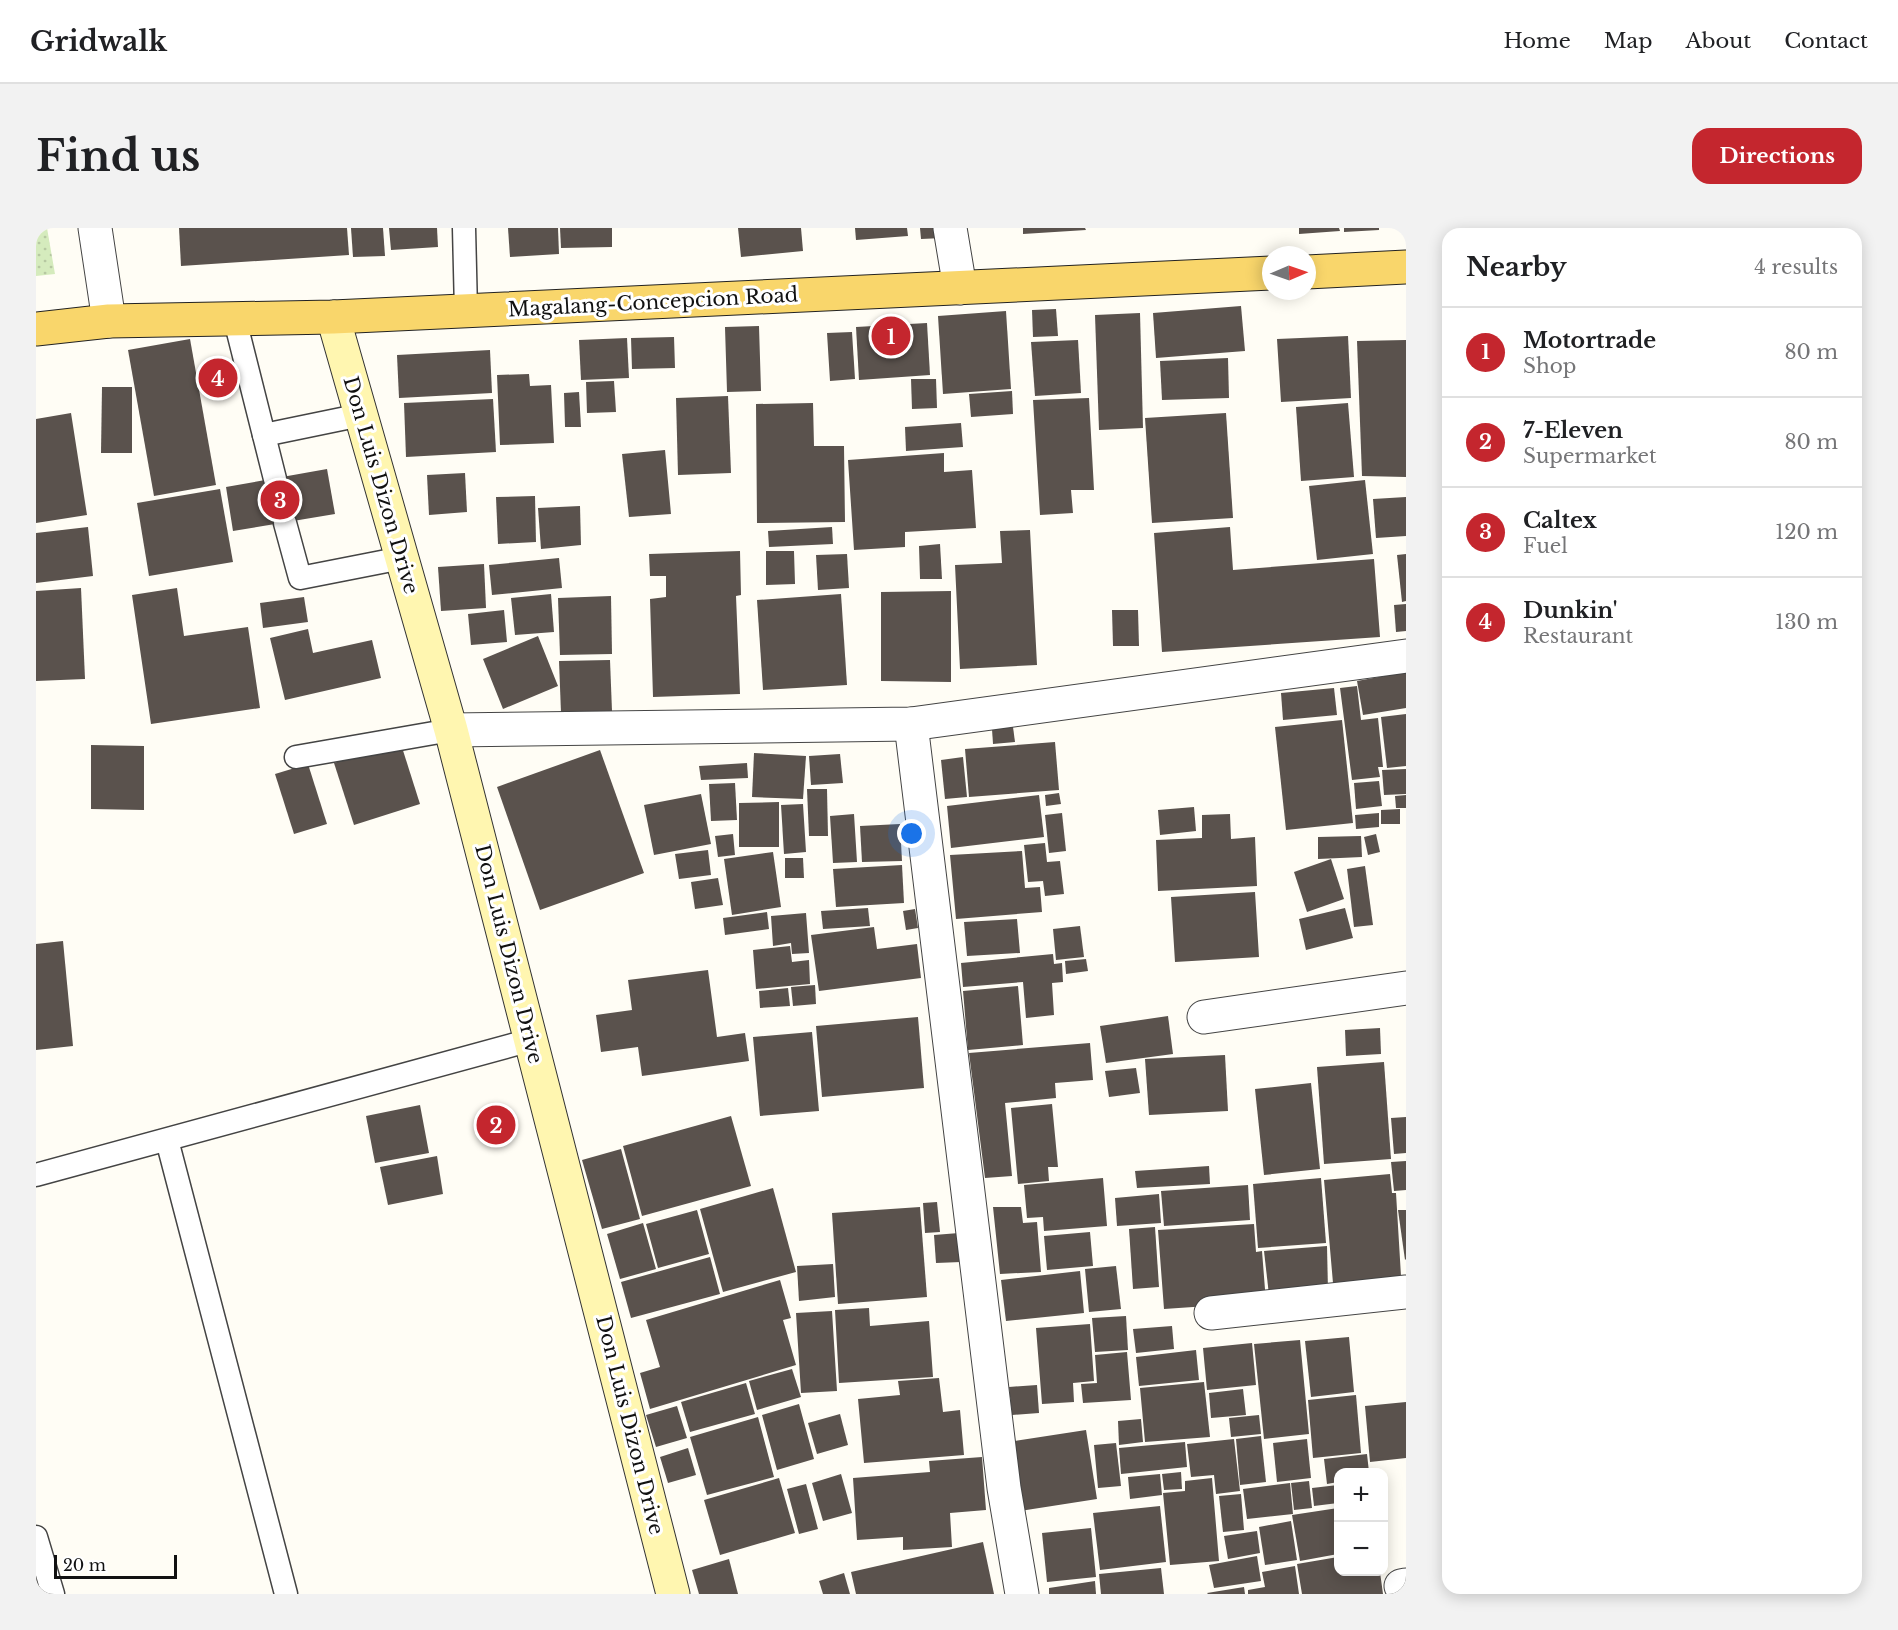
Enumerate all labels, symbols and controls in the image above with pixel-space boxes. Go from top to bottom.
text: Gridwalk [30,24,167,59]
text: Home [1504,28,1571,54]
text: Map [1604,28,1652,54]
text: About [1685,28,1751,54]
text: Contact [1784,28,1868,54]
button: Directions [1692,128,1862,184]
text: Find us [36,130,200,182]
north arrow [1262,246,1316,300]
text: Nearby [1466,251,1567,283]
text: 4 results [1754,255,1838,279]
street label: Magalang-Concepcion Road [507,282,799,322]
pin: 1 [872,314,910,358]
text: Motortrade [1523,327,1656,354]
text: 1 [1481,340,1490,364]
text: 80 m [1784,340,1838,364]
text: Shop [1523,354,1576,378]
pin: 4 [198,356,237,400]
street label: Don Luis Dizon Drive [338,373,424,597]
text: 7-Eleven [1523,417,1623,444]
text: 2 [1479,430,1492,454]
text: 80 m [1784,430,1838,454]
text: Supermarket [1523,444,1657,468]
pin: 3 [260,478,300,522]
text: Caltex [1523,507,1597,534]
text: 3 [1479,520,1492,544]
text: 120 m [1775,520,1838,544]
text: Fuel [1523,534,1568,558]
text: Dunkin' [1523,597,1617,624]
text: 4 [1479,610,1492,634]
text: 130 m [1775,610,1838,634]
text: Restaurant [1523,624,1633,648]
your location [897,819,926,848]
street label: Don Luis Dizon Drive [470,842,548,1066]
pin: 2 [476,1102,516,1148]
street label: Don Luis Dizon Drive [591,1313,669,1537]
map controls [1334,1468,1388,1576]
button: + [1334,1468,1388,1522]
button: − [1334,1522,1388,1576]
scale bar [54,1552,177,1580]
text: 20 m [63,1555,106,1575]

